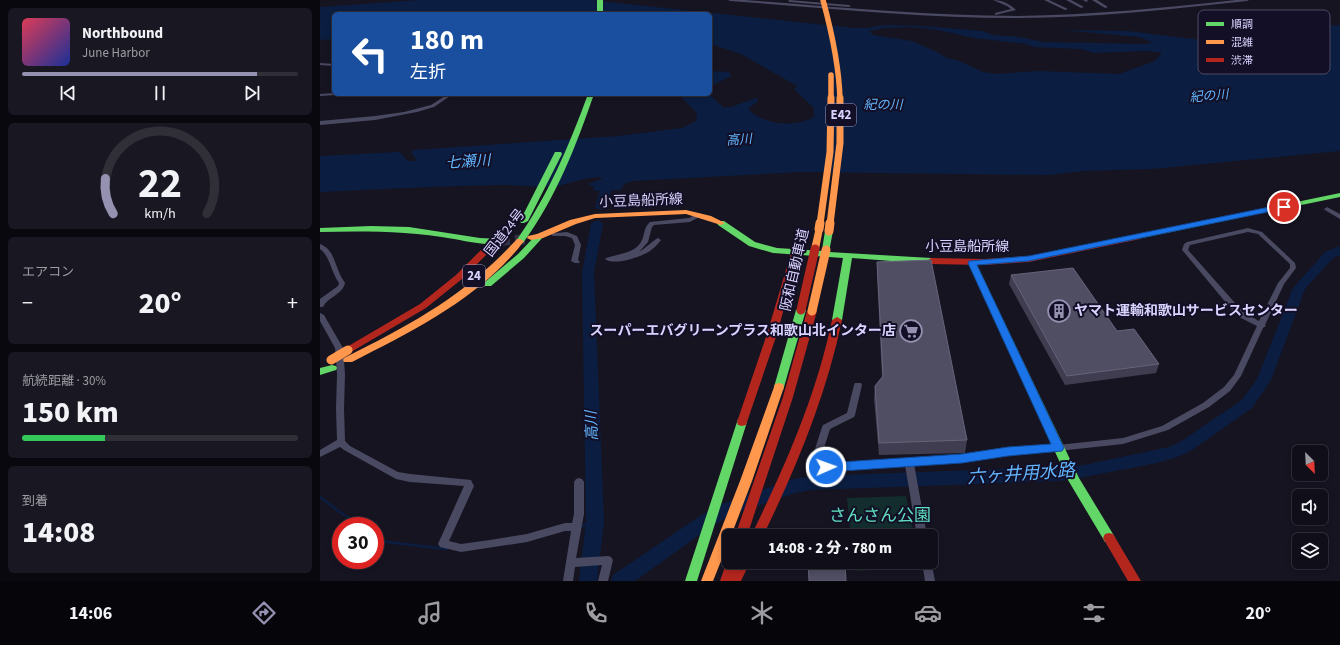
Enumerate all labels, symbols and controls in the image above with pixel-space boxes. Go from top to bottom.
legend [1198,10,1330,74]
text: 順調 [1231,17,1253,32]
text: 180 m [410,20,484,60]
text: Northbound [82,23,163,44]
icon: left [344,28,396,80]
text: 混雑 [1231,35,1253,50]
text: June Harbor [82,44,150,62]
text: 渋滞 [1231,53,1253,68]
text: 左折 [410,60,446,85]
icon: previous [57,82,79,104]
icon: pause [149,82,171,104]
icon: next [241,82,263,104]
water label: 紀の川 [1189,85,1231,107]
water label: 紀の川 [863,96,904,114]
road number: E42 [826,104,856,126]
water label: 高川 [725,130,755,150]
water label: 七瀬川 [445,150,493,174]
text: 22 [138,154,182,214]
street label: 小豆島船所線 [599,190,683,212]
pin [1267,190,1301,224]
icon: arrive [1273,196,1295,218]
text: km/h [144,202,176,223]
street label: 国道24号 [480,205,530,261]
street label: 阪和自動車道 [776,227,814,313]
street label: 小豆島船所線 [925,237,1009,257]
text: エアコン [22,263,74,281]
road number: 24 [463,265,485,287]
text: 20° [138,282,182,325]
text: − [22,287,33,319]
text: + [287,287,298,319]
building icon: ヤマト運輸和歌山サービスセンター [1046,298,1072,324]
place label: ヤマト運輸和歌山サービスセンター [1074,301,1298,321]
supermarket icon: スーパーエバグリーンプラス和歌山北インター店 [898,318,924,344]
place label: スーパーエバグリーンプラス和歌山北インター店 [590,321,896,341]
text: 航続距離 · 30% [22,372,106,390]
text: 150 km [22,391,119,434]
water label: 高川 [581,409,603,441]
north arrow [1292,445,1328,481]
map controls [1292,445,1328,569]
position arrow [805,446,847,488]
water label: 六ヶ井用水路 [966,458,1078,490]
button: sound [1292,489,1328,525]
text: 到着 [22,492,48,510]
park label: さんさん公園 [829,504,931,528]
text: 14:08 [22,511,95,554]
speed limit sign: 30 [332,517,384,569]
button: layers [1292,533,1328,569]
text: 14:08 · 2 分 · 780 m [768,538,892,559]
icon: directions [250,599,278,627]
icon: music [416,599,444,627]
icon: phone [582,599,610,627]
icon: climate [748,599,776,627]
icon: car [914,599,942,627]
icon: filters [1080,599,1108,627]
text: 14:06 [69,601,112,626]
text: 20° [1245,601,1271,626]

